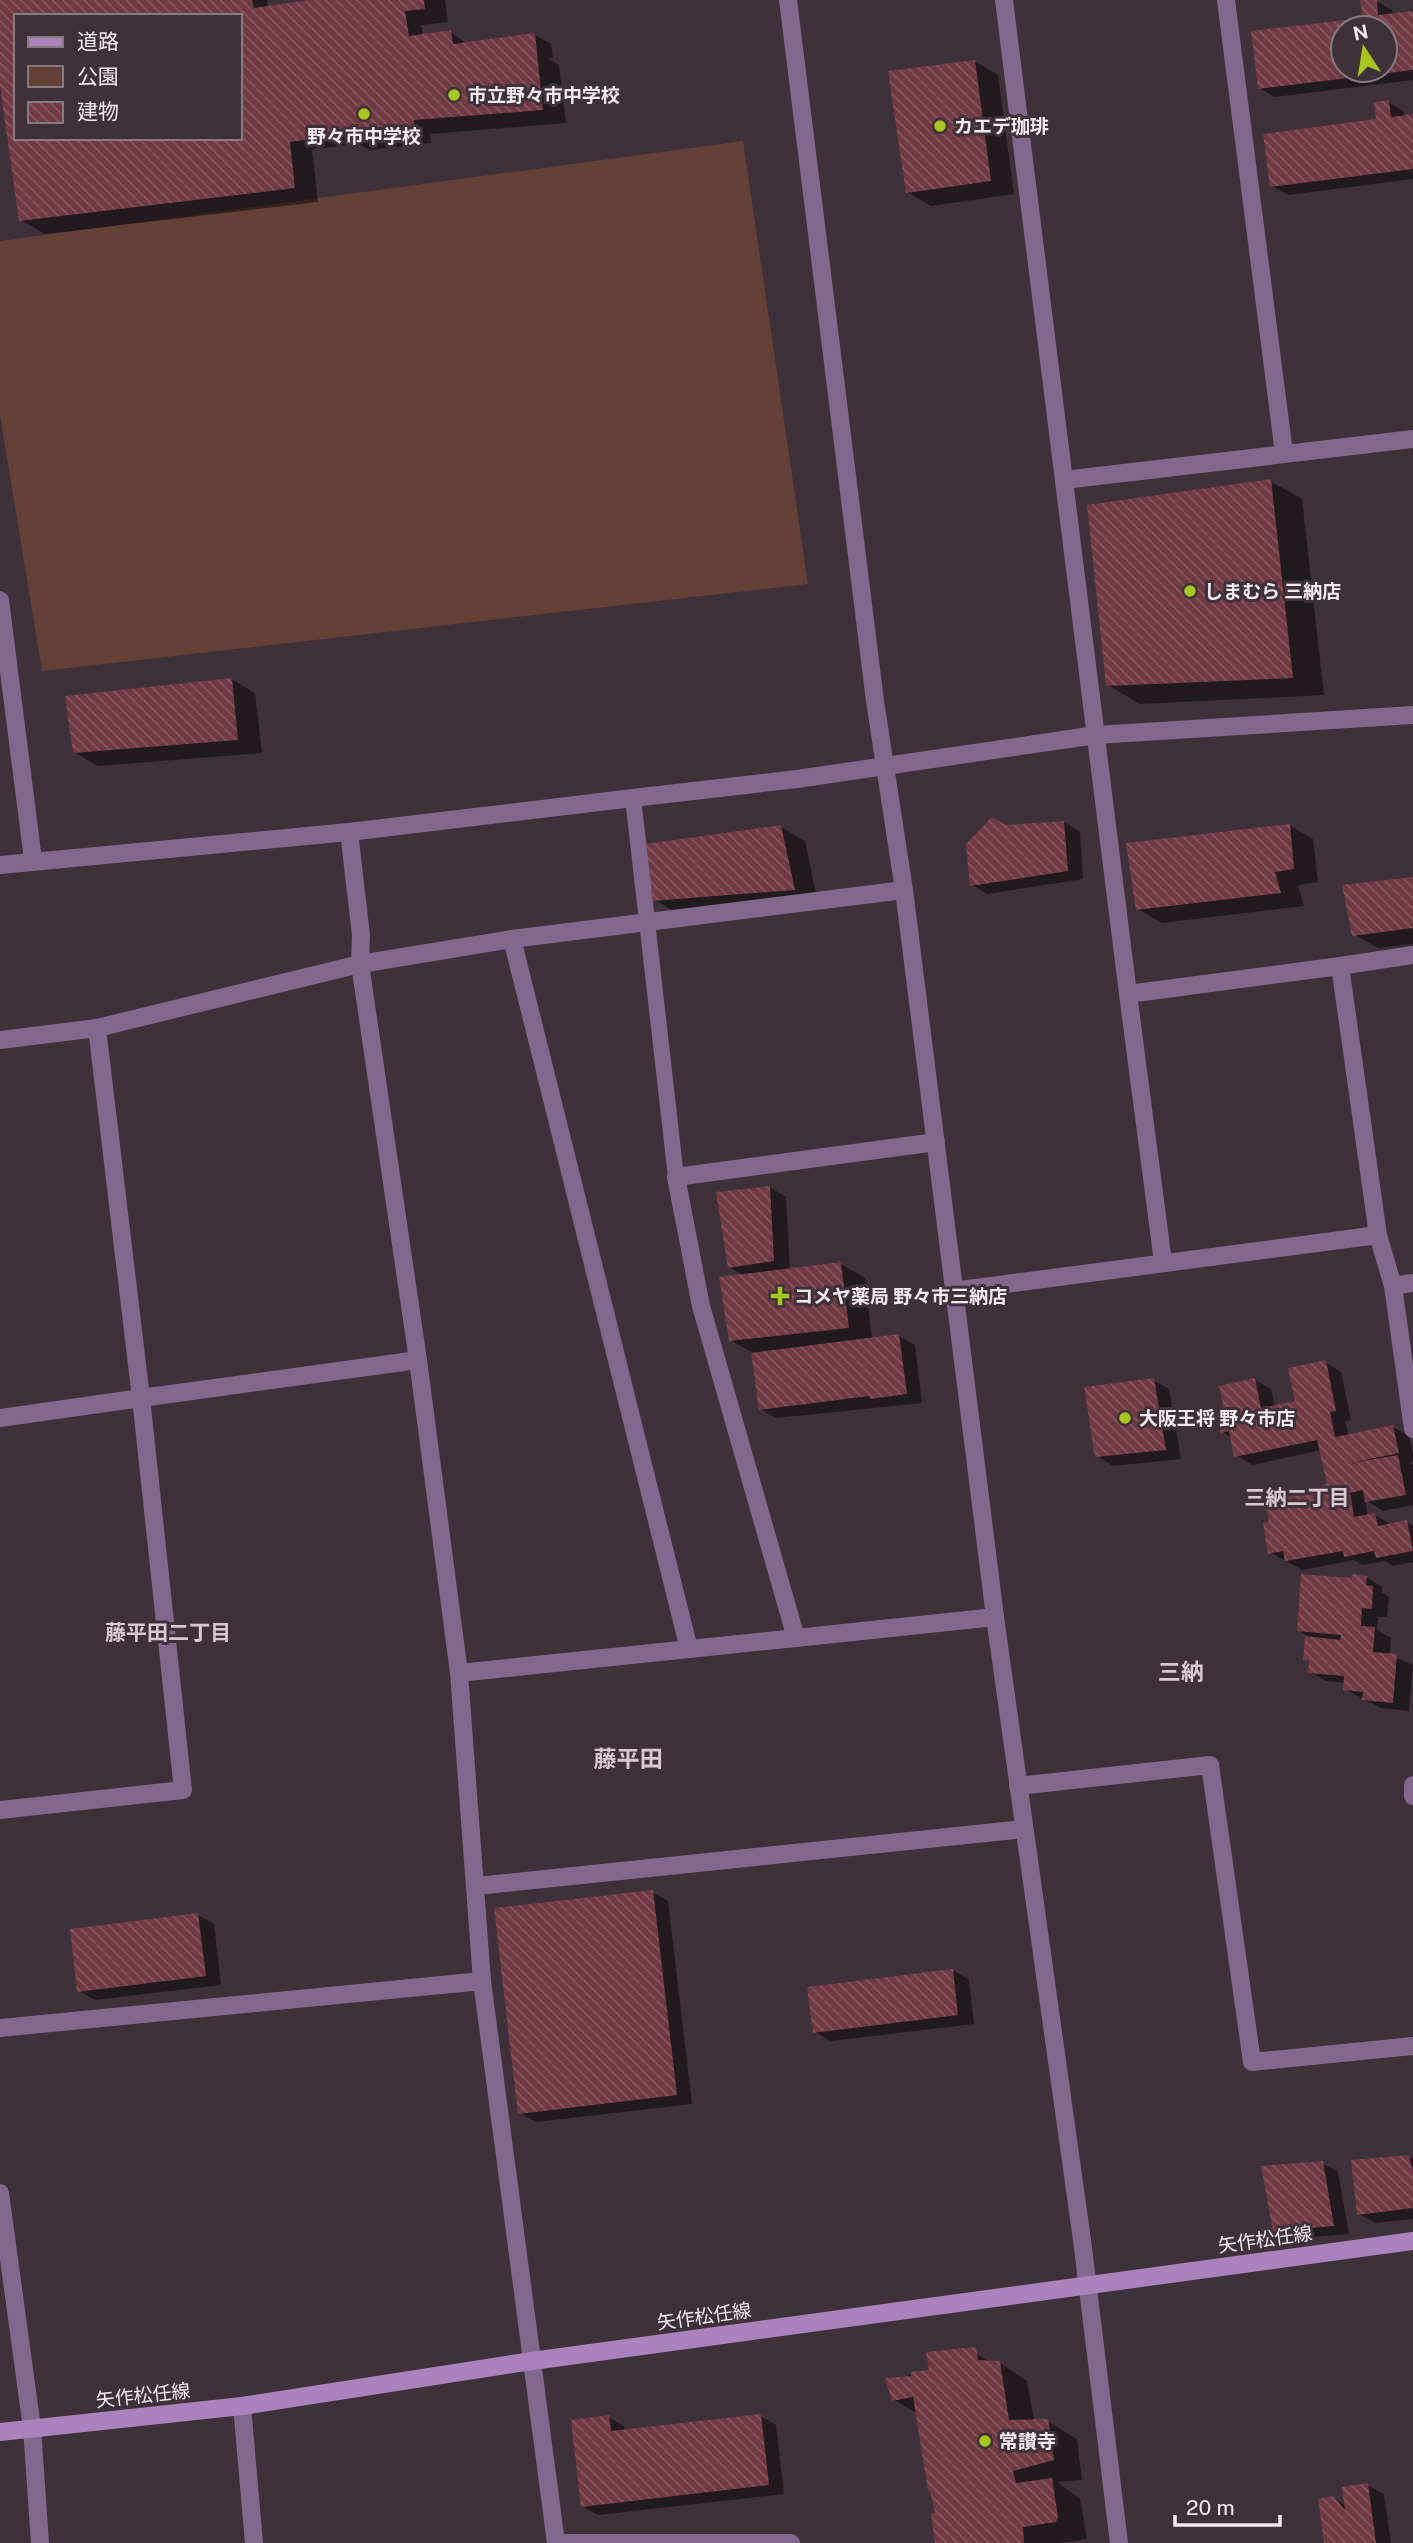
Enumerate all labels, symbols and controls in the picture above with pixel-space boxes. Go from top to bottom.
legend [14,14,242,140]
north arrow [1329,14,1399,84]
text: N [1351,20,1370,45]
text: 道路 [77,29,119,54]
text: 公園 [77,64,119,89]
place label: 市立野々市中学校 [468,84,620,106]
marker: 市立野々市中学校 [446,87,462,103]
text: 建物 [77,99,119,124]
marker: 野々市中学校 [356,106,372,122]
place label: カエデ珈琲 [954,115,1049,137]
marker: カエデ珈琲 [932,118,948,134]
place label: 野々市中学校 [307,125,421,147]
place label: しまむら 三納店 [1204,580,1341,602]
marker: しまむら 三納店 [1182,583,1198,599]
place label: コメヤ薬局 野々市三納店 [794,1285,1007,1307]
marker: コメヤ薬局 野々市三納店 [772,1288,788,1304]
place label: 大阪王将 野々市店 [1139,1407,1295,1429]
marker: 大阪王将 野々市店 [1117,1410,1133,1426]
district label: 三納二丁目 [1245,1485,1350,1510]
district label: 藤平田二丁目 [105,1620,231,1645]
district label: 三納 [1158,1658,1204,1685]
district label: 藤平田 [594,1745,663,1772]
street label: 矢作松任線 [1216,2221,1314,2257]
street label: 矢作松任線 [655,2298,753,2334]
street label: 矢作松任線 [95,2379,191,2411]
place label: 常讃寺 [999,2430,1056,2452]
marker: 常讃寺 [977,2433,993,2449]
scale bar [1175,2484,1280,2528]
text: 20 m [1186,2495,1235,2520]

